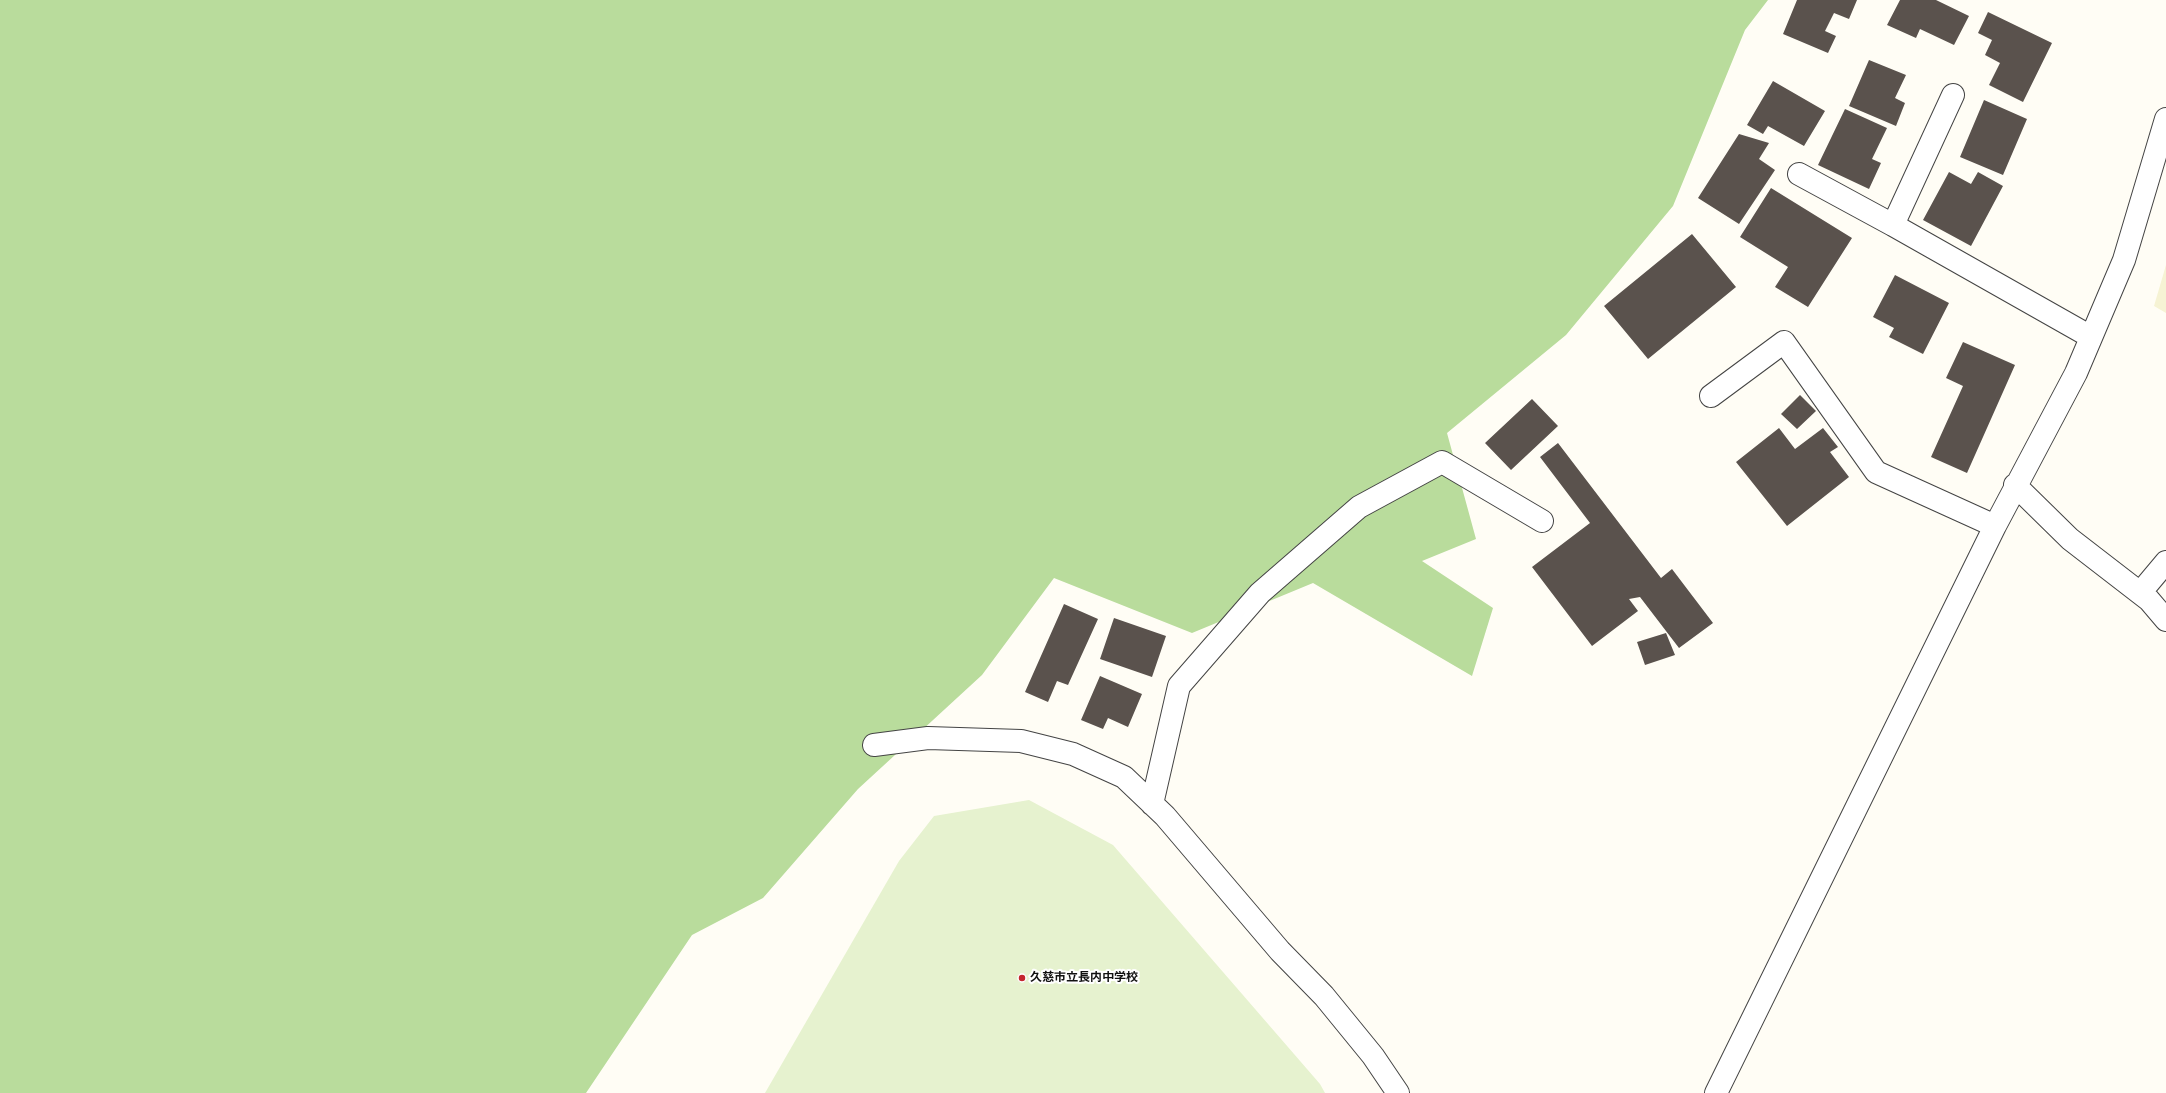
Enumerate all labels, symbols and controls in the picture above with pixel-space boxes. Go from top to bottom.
place label: 久慈市立長内中学校 [1030,971,1138,985]
marker: 久慈市立長内中学校 [1017,973,1027,983]

